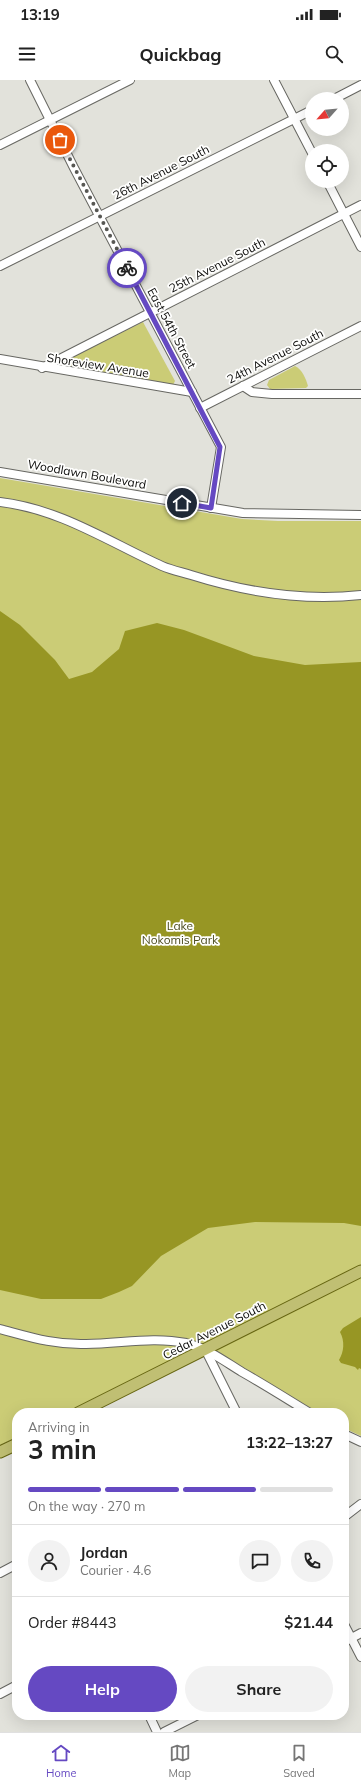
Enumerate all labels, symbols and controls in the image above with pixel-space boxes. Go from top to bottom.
text: 13:19 [20,5,60,24]
icon: menu [16,43,38,65]
text: Quickbag [139,43,222,66]
icon: search [323,43,345,65]
north arrow [305,92,349,136]
map controls [305,92,349,188]
pin [43,123,77,157]
icon: bag [49,129,71,151]
street label: 26th Avenue South [110,141,212,203]
button: locate [305,144,349,188]
street label: 25th Avenue South [166,234,268,296]
courier [107,248,147,288]
icon: bike [116,257,138,279]
street label: East 54th Street [144,285,200,371]
street label: 24th Avenue South [224,325,326,387]
street label: Shoreview Avenue [46,350,150,380]
street label: Woodlawn Boulevard [26,456,148,492]
pin [165,486,199,520]
icon: home [171,492,193,514]
park label: Lake Nokomis Park [142,918,219,947]
street label: Cedar Avenue South [160,1298,268,1362]
text: Arriving in [28,1419,90,1435]
text: 3 min [28,1433,97,1466]
text: 13:22–13:27 [246,1433,333,1452]
text: On the way · 270 m [28,1498,145,1514]
button: person [28,1540,70,1582]
button: chat [239,1540,281,1582]
button: phone [291,1540,333,1582]
text: Jordan [80,1543,128,1562]
text: Courier · 4.6 [80,1562,151,1578]
text: Order #8443 [28,1613,116,1632]
text: $21.44 [284,1613,333,1632]
button: Help [28,1666,177,1712]
button: Share [185,1666,333,1712]
tab: Home [46,1742,76,1780]
tab: Map [168,1742,191,1780]
tab: Saved [283,1742,315,1780]

